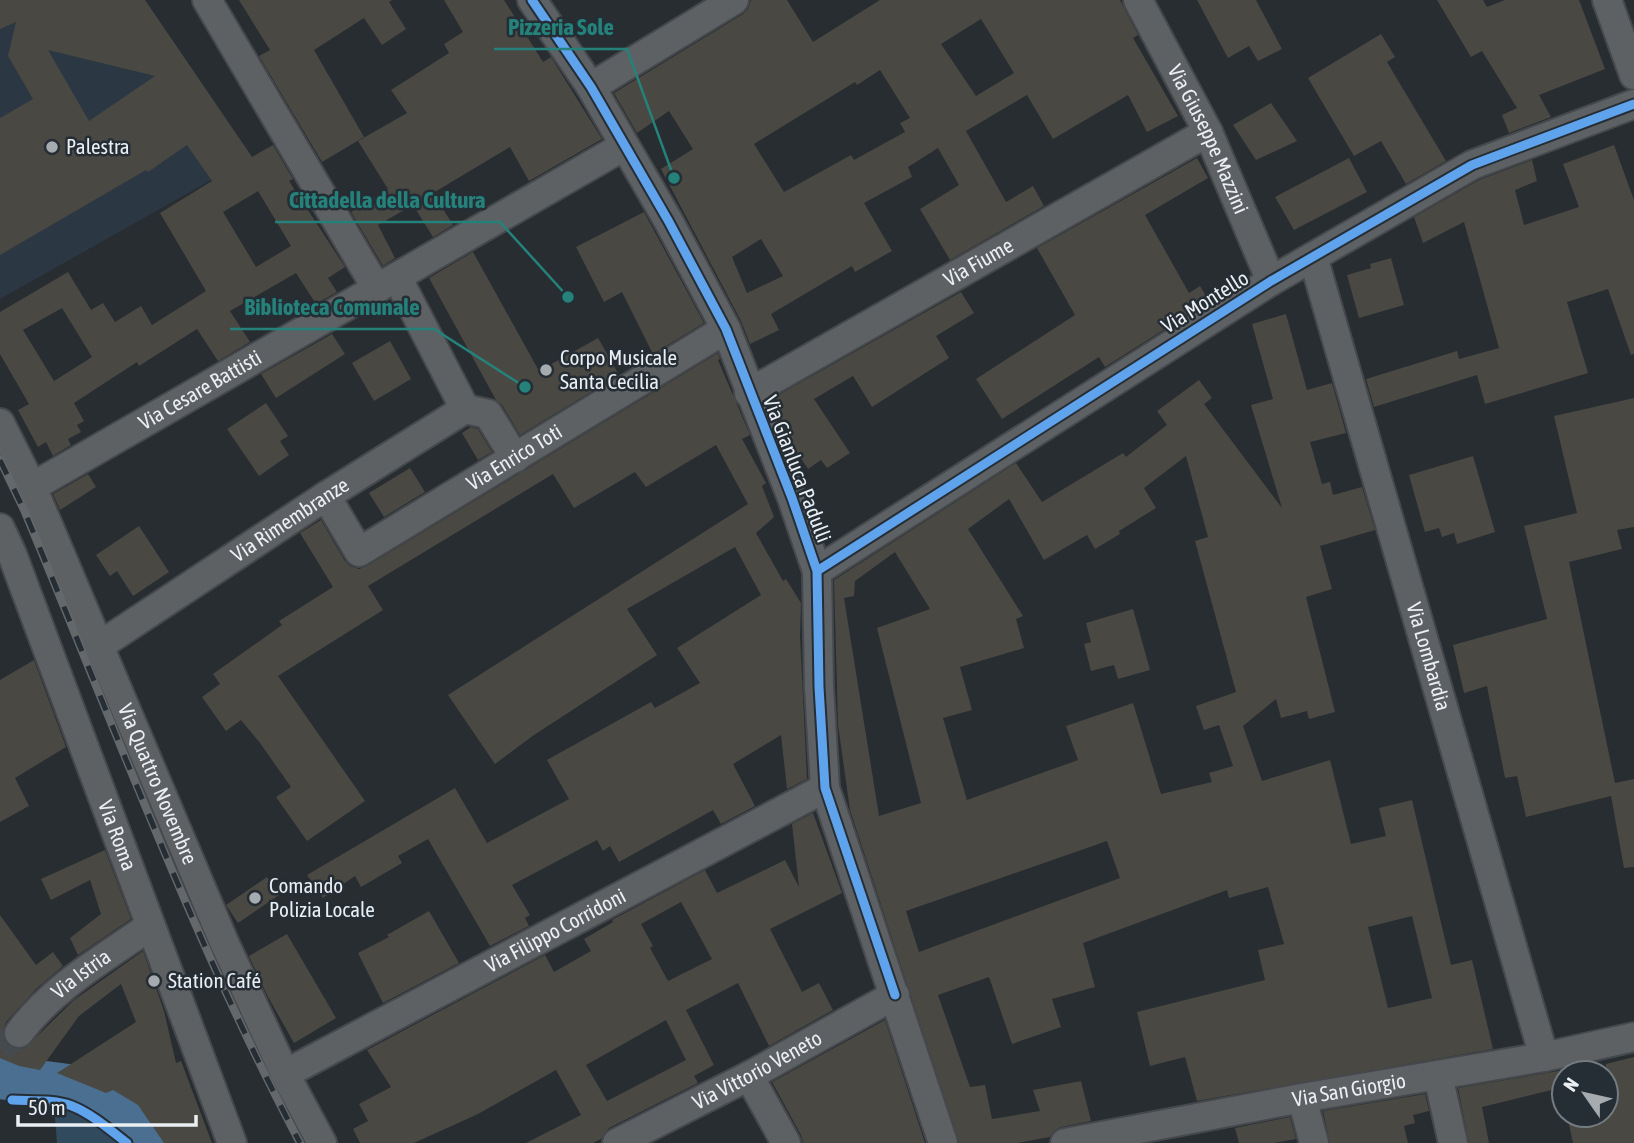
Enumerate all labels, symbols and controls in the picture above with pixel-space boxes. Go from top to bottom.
callout: Pizzeria Sole [494,5,627,49]
text: Pizzeria Sole [508,14,614,40]
street label: Via Giuseppe Mazzini [1163,60,1254,217]
place label: Palestra [66,134,130,158]
marker: Palestra [44,139,60,155]
callout: Cittadella della Cultura [275,178,500,222]
text: Cittadella della Cultura [289,187,486,213]
street label: Via Fiume [939,232,1017,291]
street label: Via Montello [1157,265,1252,337]
callout: Biblioteca Comunale [230,285,434,329]
text: Biblioteca Comunale [244,294,420,320]
street label: Via Cesare Battisti [134,345,265,434]
place label: Corpo Musicale Santa Cecilia [560,345,677,393]
marker: Corpo Musicale Santa Cecilia [538,362,554,378]
street label: Via Gianluca Padulli [759,392,837,546]
street label: Via Enrico Toti [462,419,566,495]
street label: Via Rimembranze [226,472,353,566]
street label: Via Lombardia [1402,600,1456,713]
street label: Via Quattro Novembre [114,700,203,868]
street label: Via Roma [94,797,142,873]
place label: Comando Polizia Locale [269,873,375,921]
street label: Via Filippo Corridoni [481,883,629,977]
marker: Comando Polizia Locale [247,890,263,906]
street label: Via Istria [46,944,115,1003]
place label: Station Café [168,968,261,992]
marker: Station Café [146,973,162,989]
street label: Via Vittorio Veneto [688,1025,826,1114]
north arrow [1550,1059,1620,1129]
street label: Via San Giorgio [1290,1068,1407,1111]
text: N [1559,1074,1583,1095]
scale bar [18,1084,196,1128]
text: 50 m [28,1095,66,1119]

